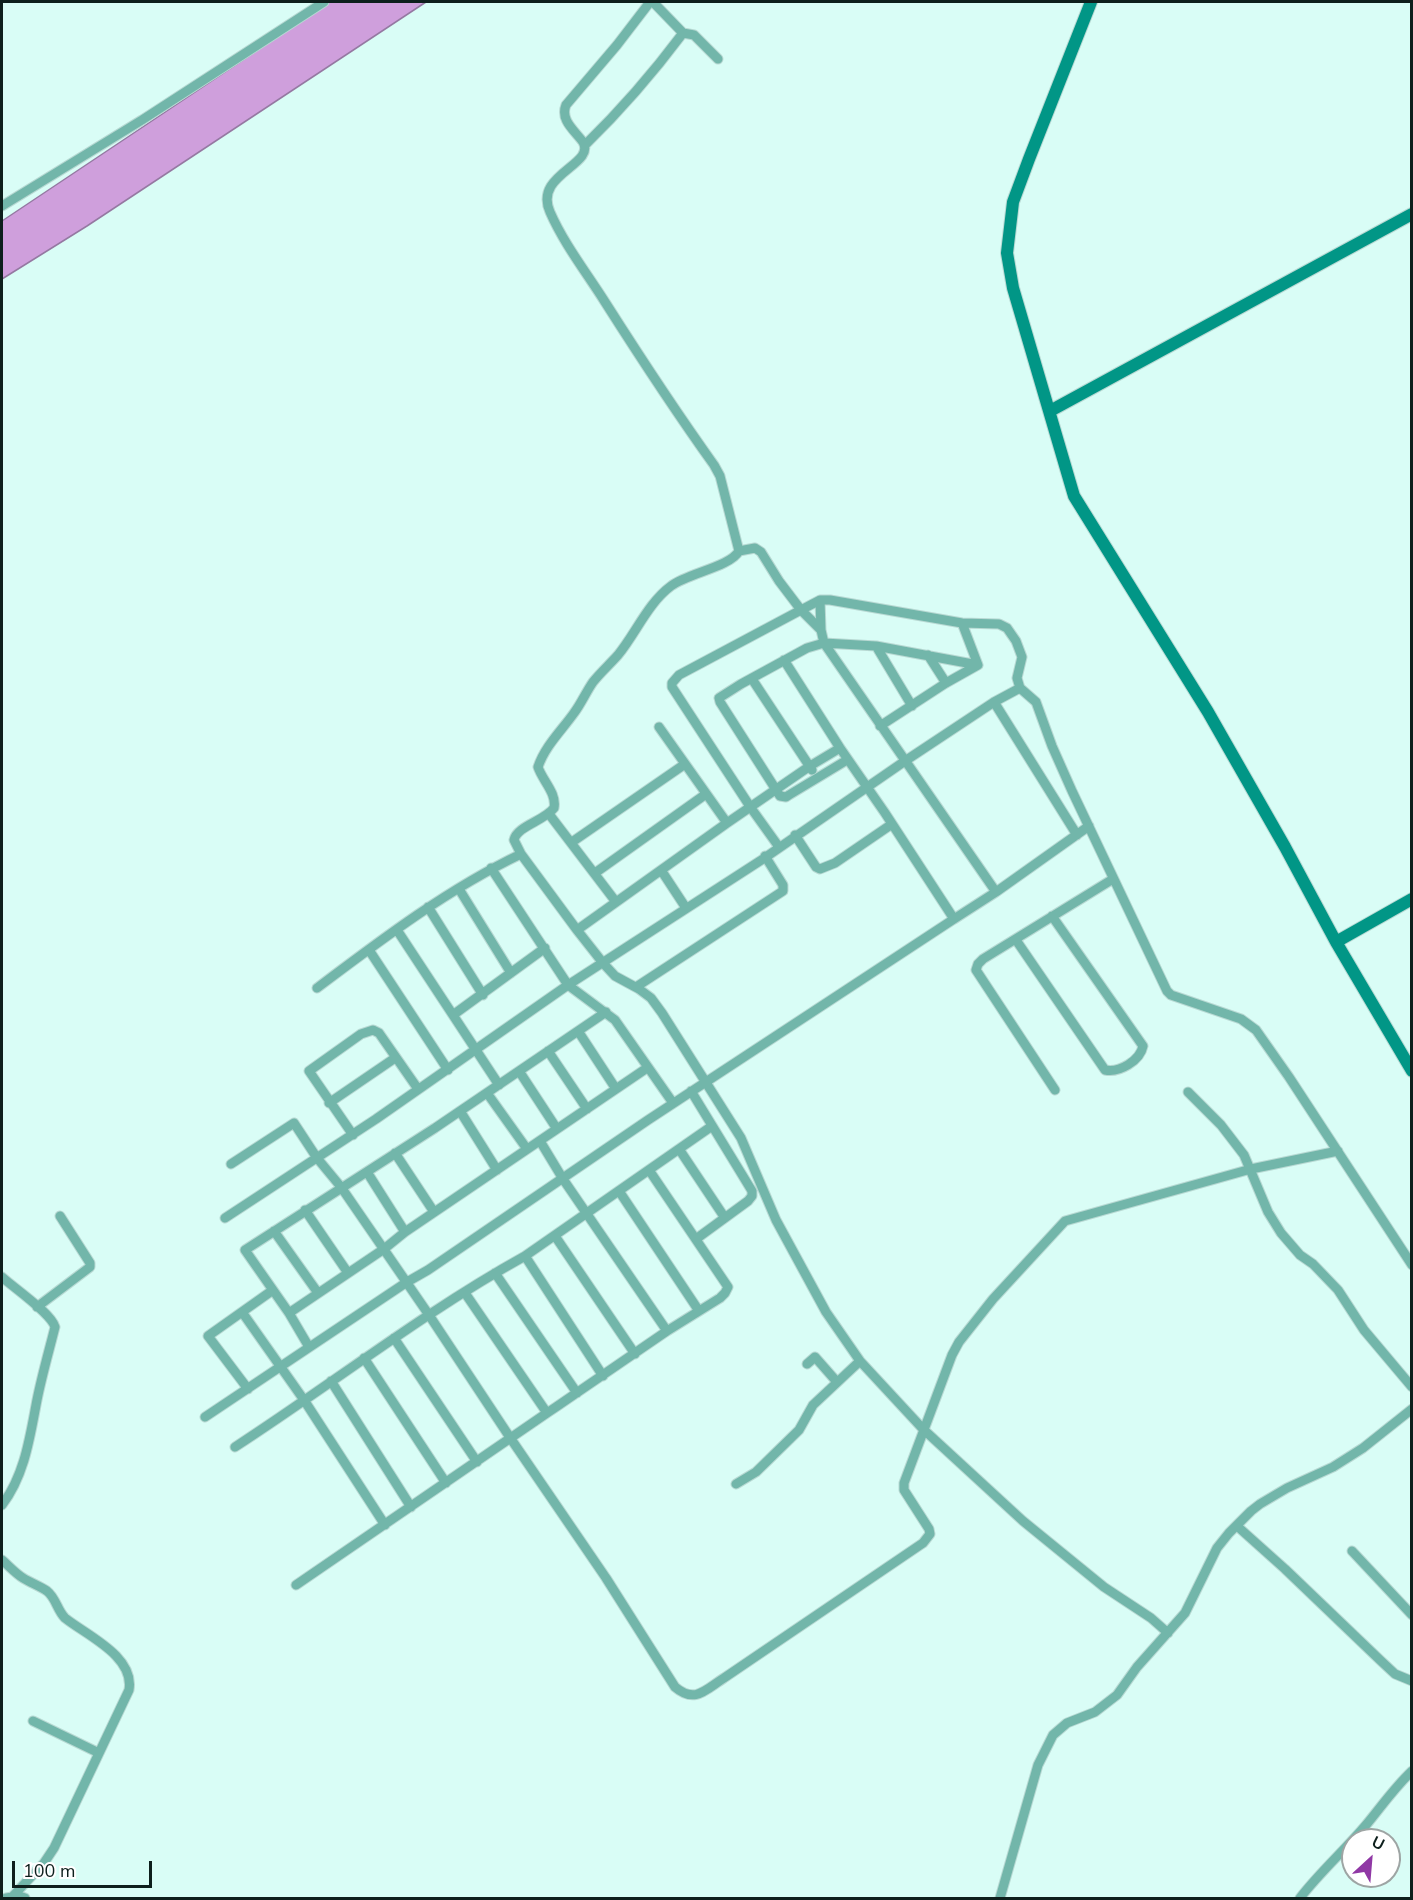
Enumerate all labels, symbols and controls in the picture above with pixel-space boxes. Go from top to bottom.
north arrow [1341,1828,1401,1888]
text: U [1368,1831,1388,1856]
scale bar [15,1849,154,1887]
text: 100 m [23,1859,75,1883]

